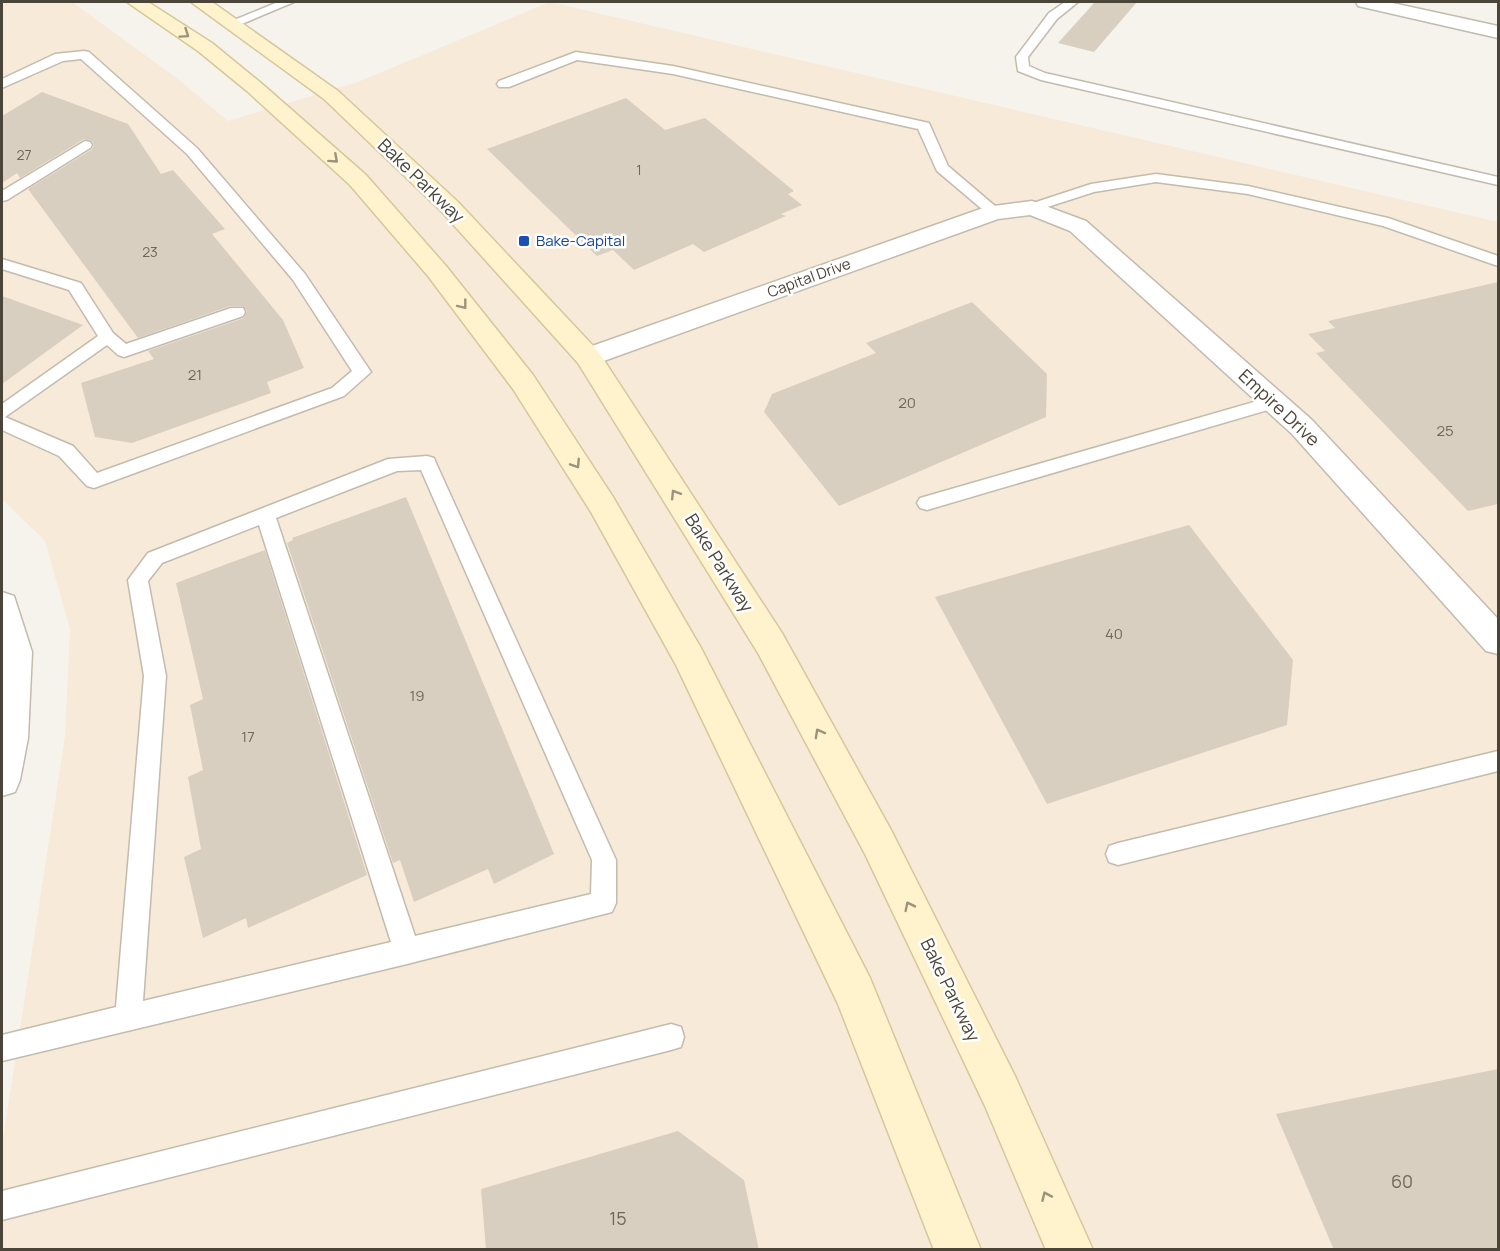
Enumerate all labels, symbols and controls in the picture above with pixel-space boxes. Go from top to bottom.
one-way arrow [178,27,189,38]
street label: Bake Parkway [373,133,471,228]
house number: 27 [16,145,32,164]
one-way arrow [328,152,338,163]
house number: 1 [636,160,642,179]
place label: Bake-Capital [536,230,625,251]
marker: Bake-Capital [517,234,531,248]
house number: 23 [142,242,158,261]
street label: Capital Drive [764,253,854,302]
one-way arrow [456,298,467,309]
street label: Empire Drive [1234,363,1325,451]
house number: 21 [188,364,202,385]
house number: 20 [898,392,916,413]
house number: 25 [1436,420,1454,441]
one-way arrow [568,458,580,468]
one-way arrow [671,490,682,501]
street label: Bake Parkway [680,509,760,617]
house number: 40 [1105,623,1123,644]
house number: 19 [409,685,425,706]
house number: 17 [241,726,255,747]
one-way arrow [815,729,826,739]
one-way arrow [905,901,917,912]
street label: Bake Parkway [916,934,986,1046]
house number: 60 [1391,1169,1413,1193]
one-way arrow [1041,1191,1053,1202]
house number: 15 [609,1206,627,1230]

